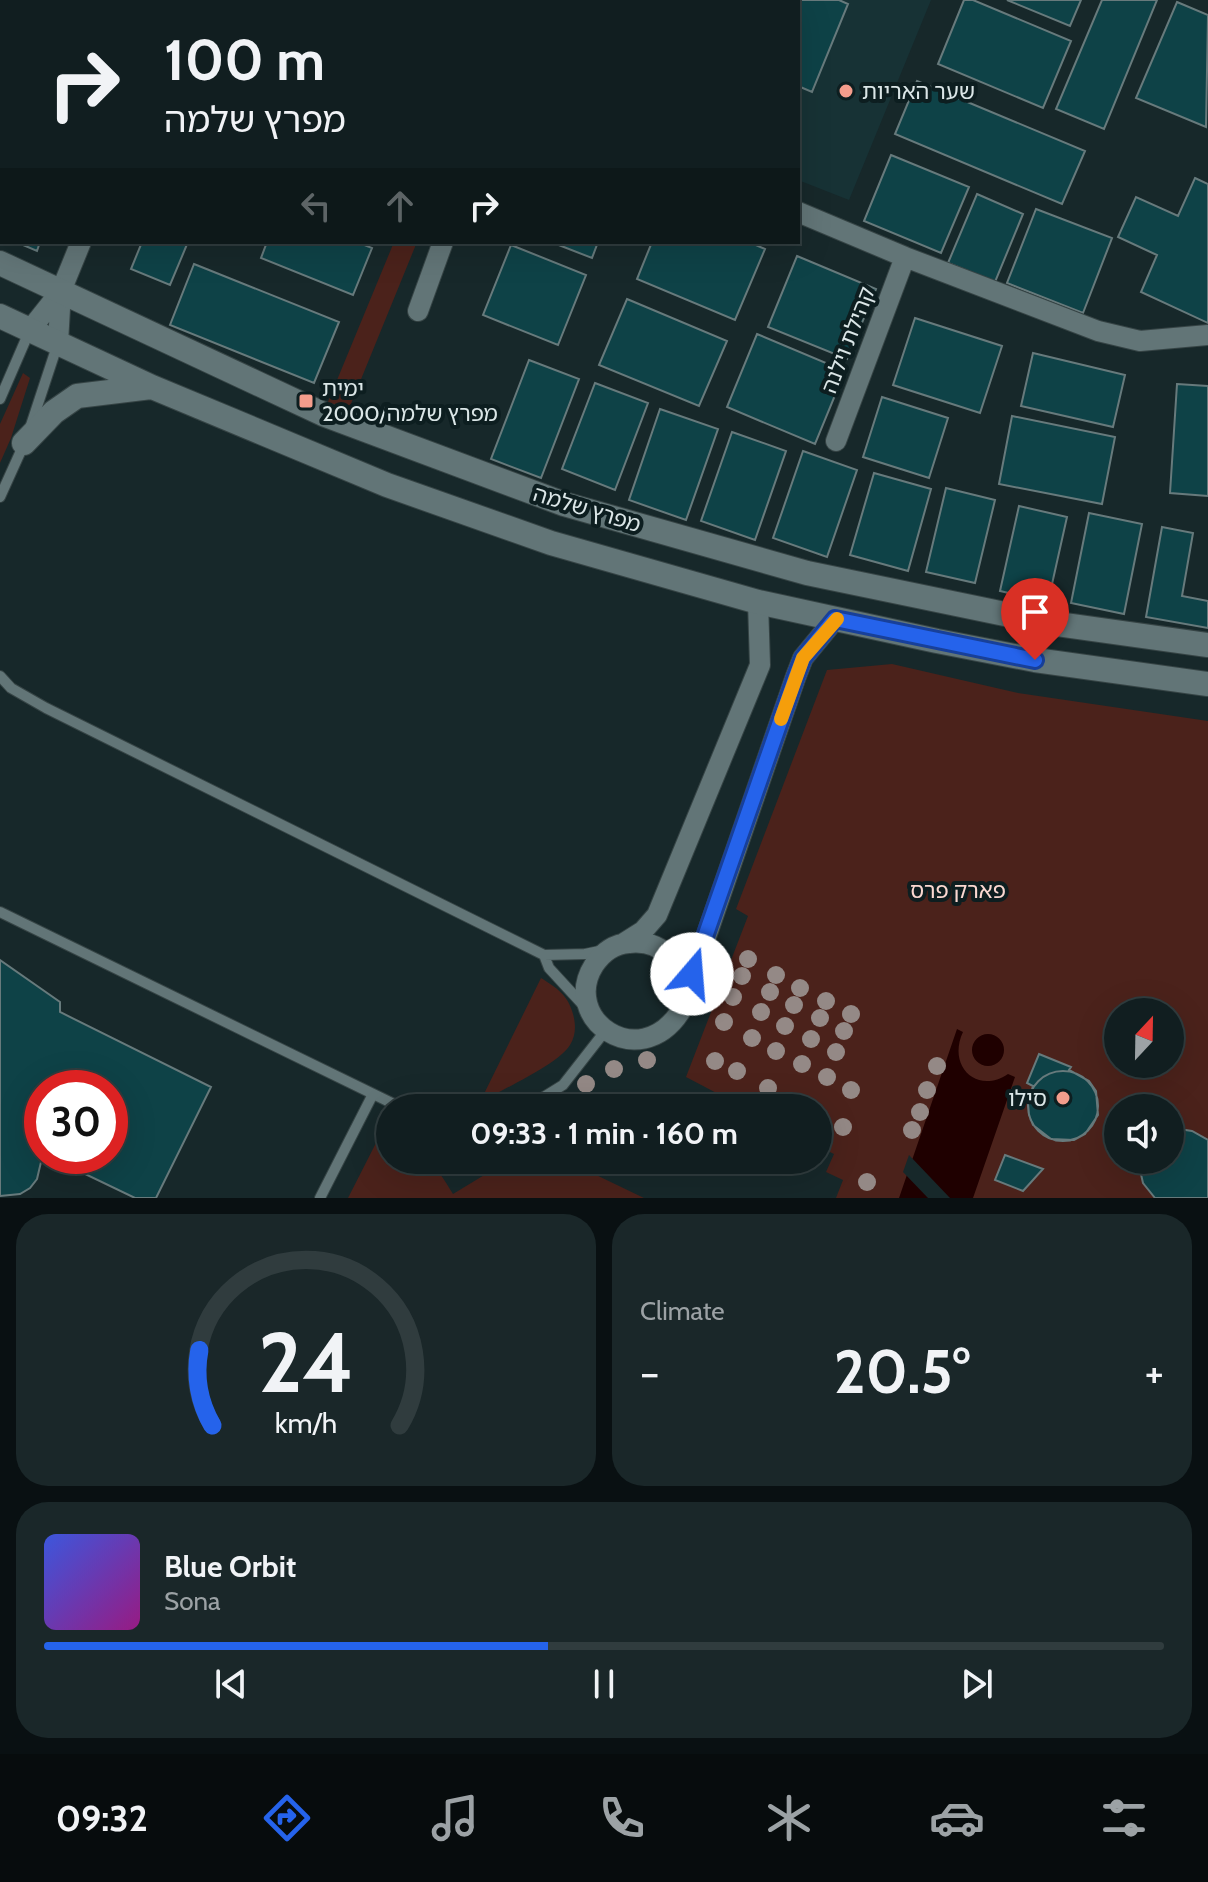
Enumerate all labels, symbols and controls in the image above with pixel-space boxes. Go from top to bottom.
text: 100 m [164,26,325,94]
icon: right [32,32,136,136]
place label: שער האריות [862,78,975,105]
marker: שער האריות [837,82,855,100]
text: מפרץ שלמה [164,97,346,141]
icon: left [294,184,338,228]
icon: ahead [378,184,422,228]
icon: right [462,184,506,228]
street label: קהילת וילנה [815,283,881,397]
place label: ימית 2000/מפרץ שלמה [322,375,498,427]
marker: ימית 2000/מפרץ שלמה [297,392,315,410]
street label: מפרץ שלמה [530,480,644,538]
pin [1001,578,1069,660]
icon: arrive [1013,590,1057,634]
park label: פארק פרס [910,877,1006,904]
position arrow [650,932,734,1016]
north arrow [1104,998,1184,1078]
map controls [1104,998,1184,1174]
speed limit sign: 30 [24,1070,128,1174]
place label: סילו [1008,1085,1047,1112]
marker: סילו [1054,1089,1072,1107]
button: sound [1104,1094,1184,1174]
text: 09:33 · 1 min · 160 m [470,1115,738,1152]
text: Climate [640,1295,725,1327]
text: 24 [258,1312,354,1413]
text: 20.5° [834,1335,970,1408]
text: − [640,1346,659,1399]
text: + [1145,1346,1164,1399]
text: km/h [275,1405,337,1440]
text: Blue Orbit [164,1548,296,1585]
text: Sona [164,1585,221,1617]
icon: previous [209,1662,253,1706]
icon: pause [582,1662,626,1706]
icon: next [955,1662,999,1706]
icon: directions [259,1790,315,1846]
icon: music [427,1790,483,1846]
icon: phone [594,1790,650,1846]
icon: climate [761,1790,817,1846]
icon: car [929,1790,985,1846]
icon: filters [1096,1790,1152,1846]
text: 09:32 [56,1796,148,1840]

